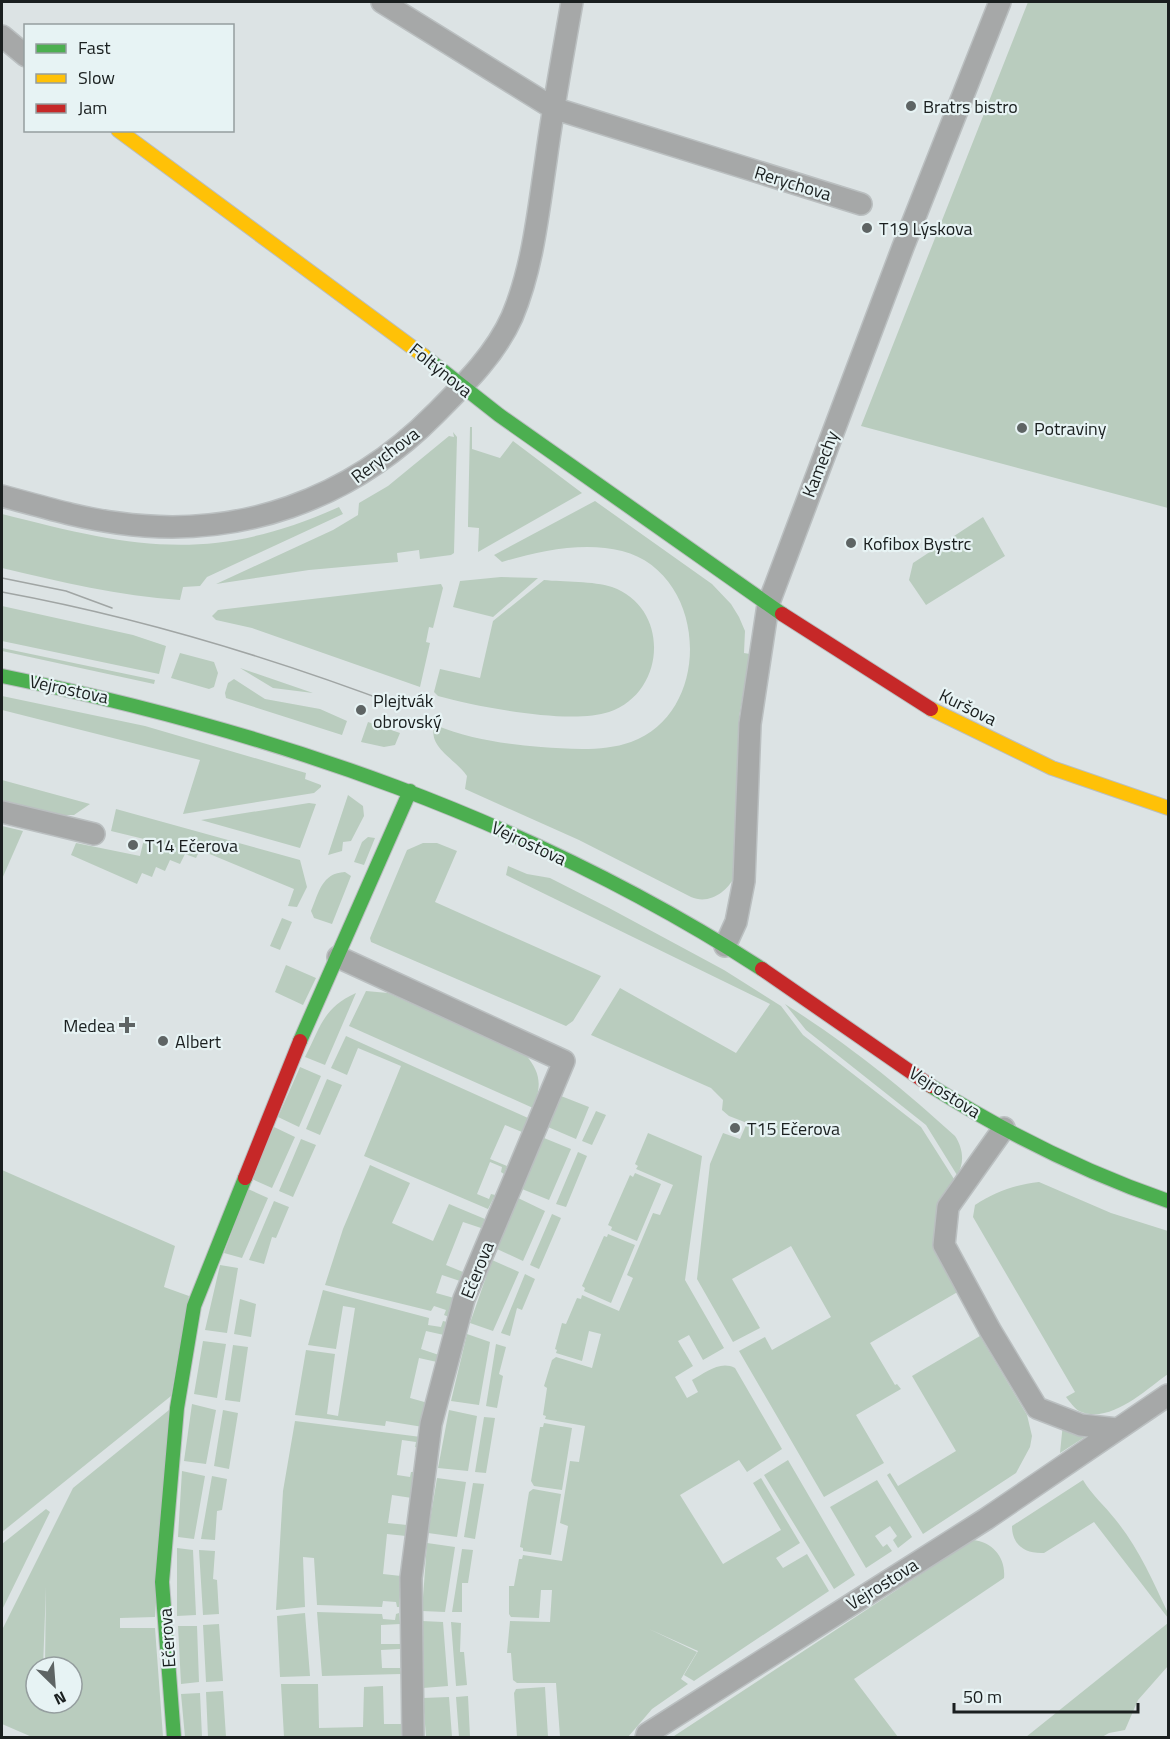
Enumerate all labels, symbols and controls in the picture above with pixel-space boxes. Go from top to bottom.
legend [24,24,234,132]
text: Fast [78,34,111,61]
text: Slow [78,64,115,91]
place label: Bratrs bistro [923,93,1018,120]
text: Jam [78,94,107,121]
marker: Bratrs bistro [904,99,918,113]
street label: Rerychova [751,159,835,207]
place label: T19 Lýskova [879,215,973,242]
marker: T19 Lýskova [860,221,874,235]
street label: Foltýnova [404,336,478,404]
place label: Potraviny [1034,415,1107,442]
street label: Rerychova [345,420,425,490]
marker: Potraviny [1015,421,1029,435]
street label: Kamechy [795,426,845,501]
place label: Kofibox Bystrc [863,530,972,557]
marker: Kofibox Bystrc [844,536,858,550]
street label: Vejrostova [27,667,111,711]
street label: Kuršova [935,681,1001,733]
place label: Plejtvák obrovský [373,687,442,735]
marker: Plejtvák obrovský [354,703,368,717]
street label: Vejrostova [487,814,571,872]
place label: T14 Ečerova [145,832,238,859]
marker: T14 Ečerova [126,838,140,852]
place label: Medea [63,1012,115,1039]
marker: Medea [120,1018,134,1032]
place label: Albert [175,1028,222,1055]
marker: Albert [156,1034,170,1048]
street label: Vejrostova [904,1059,986,1125]
place label: T15 Ečerova [747,1115,840,1142]
marker: T15 Ečerova [728,1121,742,1135]
street label: Ečerova [453,1237,501,1303]
street label: Vejrostova [841,1551,923,1617]
street label: Ečerova [151,1607,183,1669]
north arrow [24,1655,84,1715]
scale bar [954,1676,1138,1714]
text: 50 m [963,1683,1002,1710]
text: N [50,1685,70,1712]

